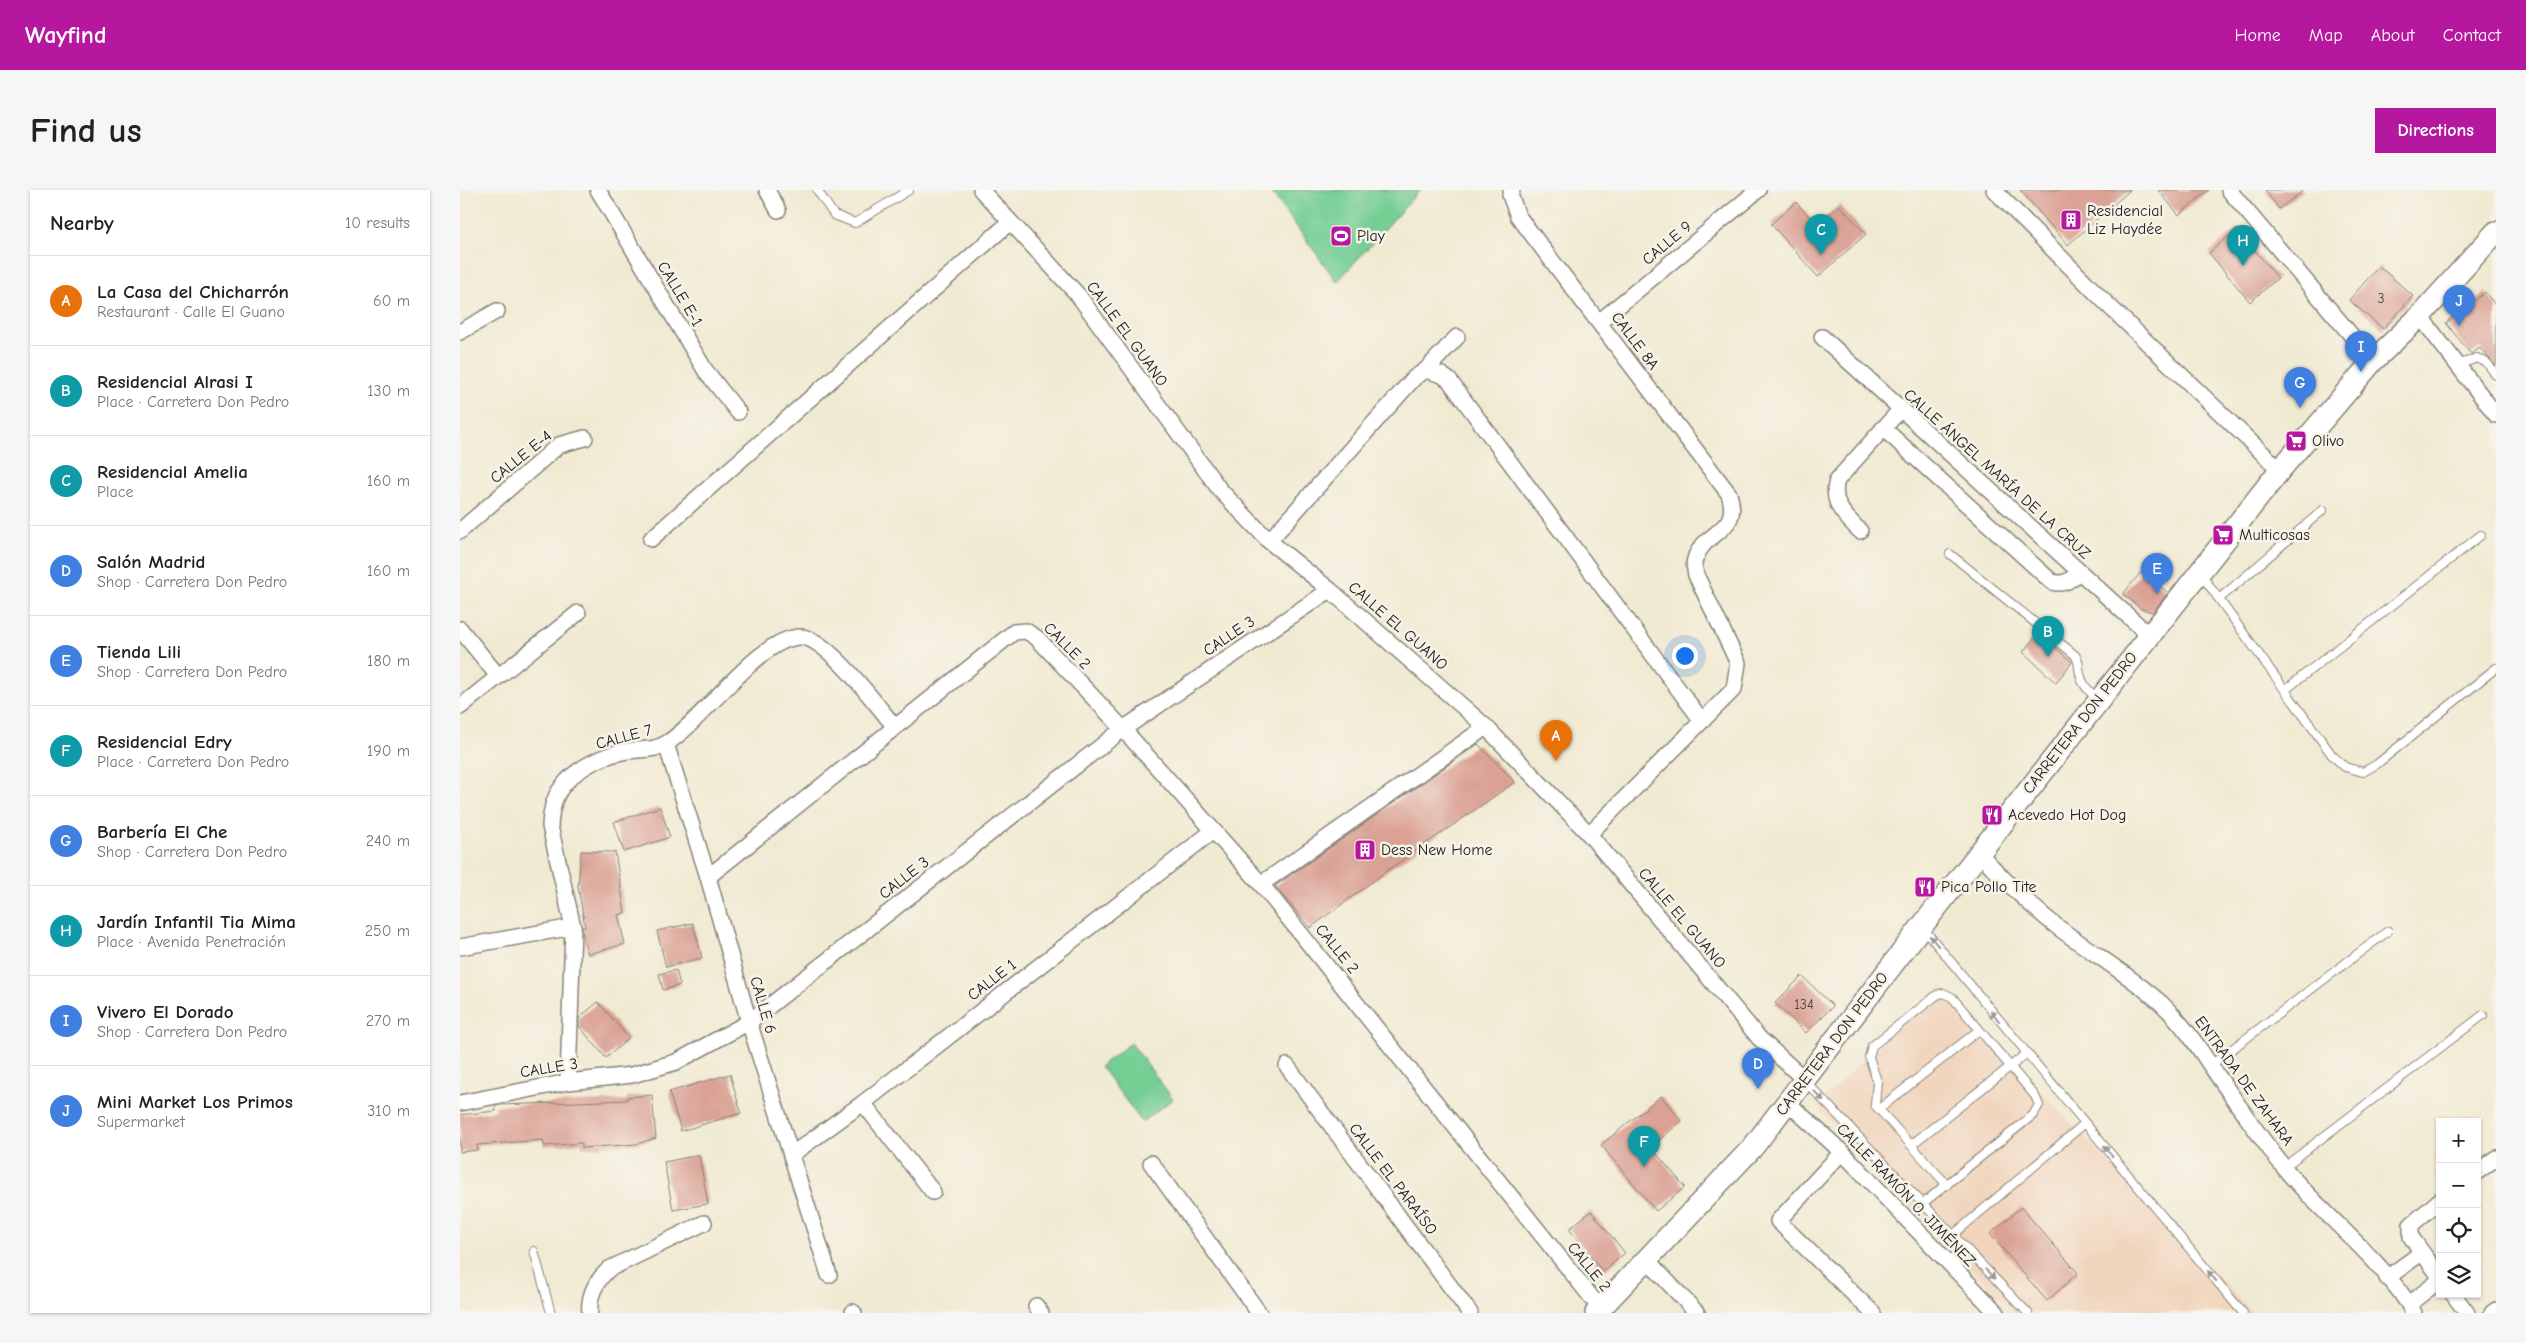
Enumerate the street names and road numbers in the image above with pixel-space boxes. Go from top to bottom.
street label: CALLE 9 [1639,217,1695,269]
street label: CALLE E-1 [654,258,706,330]
street label: CALLE EL GUANO [1083,278,1171,390]
street label: CALLE 8A [1607,309,1663,373]
street label: CALLE ÁNGEL MARÍA DE LA CRUZ [1900,385,2095,563]
street label: CALLE E-4 [487,427,555,487]
street label: CALLE EL GUANO [1345,578,1451,674]
street label: CALLE 3 [1200,612,1258,660]
street label: CALLE 2 [1040,619,1094,673]
street label: CARRETERA DON PEDRO [2019,649,2141,797]
street label: CALLE 7 [594,721,655,753]
street label: CALLE 3 [876,853,932,903]
street label: CALLE EL GUANO [1635,864,1729,972]
street label: CALLE 2 [1312,921,1362,977]
street label: CALLE 1 [964,956,1020,1004]
street label: CARRETERA DON PEDRO [1772,969,1892,1119]
street label: CALLE 6 [746,974,780,1036]
street label: ENTRADA DE ZAHARA [2191,1013,2297,1149]
street label: CALLE 3 [519,1055,579,1081]
street label: CALLE EL PARAÍSO [1345,1119,1442,1238]
street label: CALLE RAMÓN O. JIMÉNEZ [1833,1119,1980,1270]
street label: CALLE 2 [1564,1239,1614,1295]

